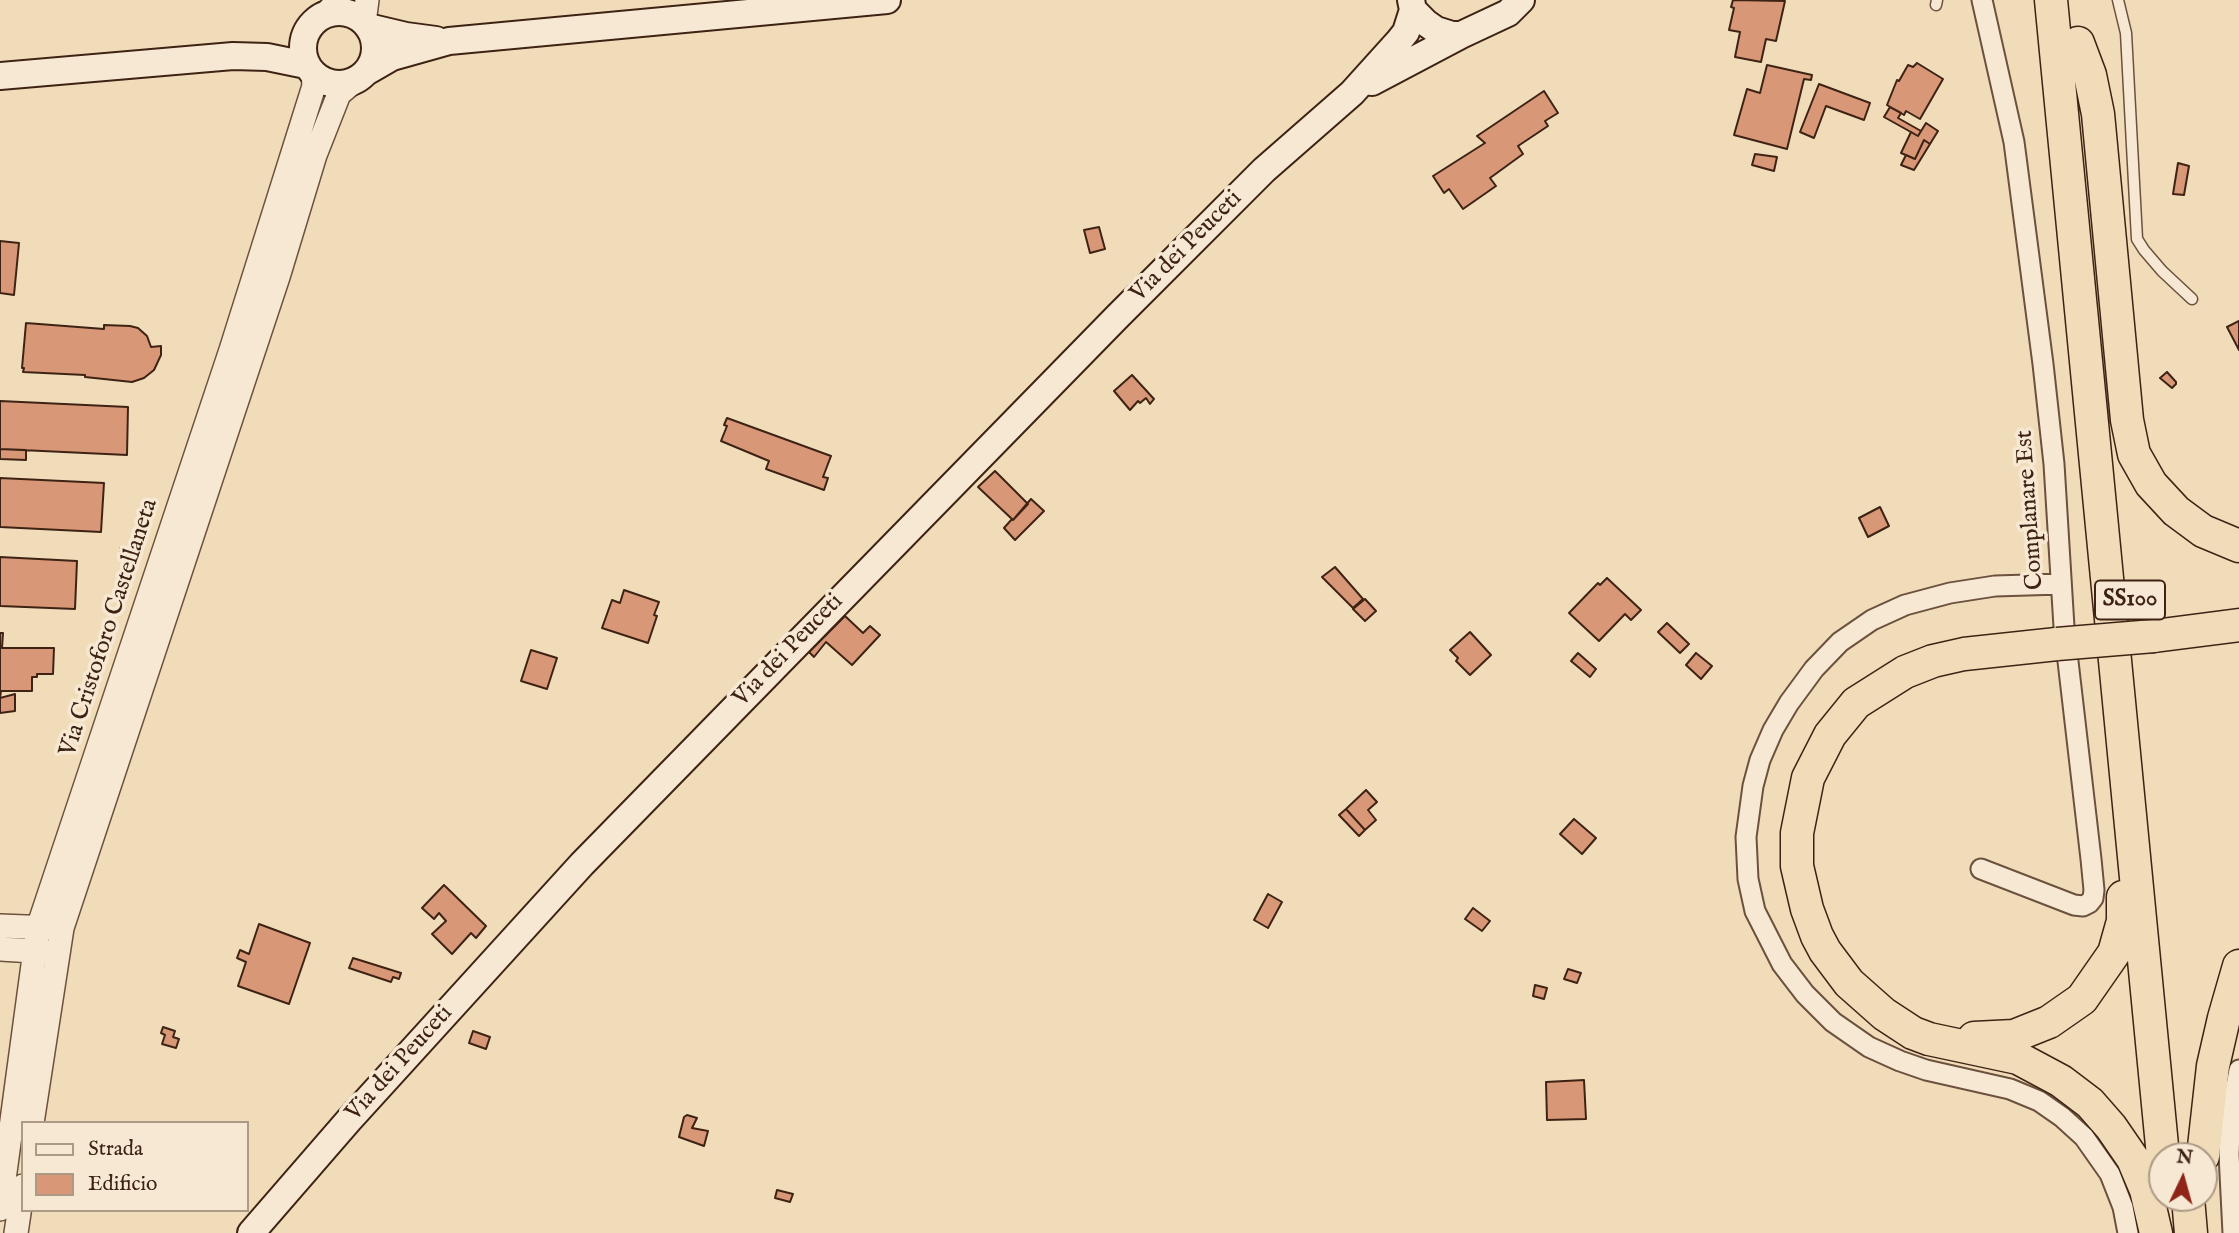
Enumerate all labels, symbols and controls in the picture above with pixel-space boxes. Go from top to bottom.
street label: Via dei Peuceti [1125,185,1249,309]
street label: Complanare Est [2011,429,2051,591]
street label: Via Cristoforo Castellaneta [55,496,165,760]
road number: SS100 [2095,580,2165,620]
street label: Via dei Peuceti [728,588,850,714]
street label: Via dei Peuceti [340,1000,460,1128]
legend [21,1121,248,1212]
text: Strada [88,1136,143,1163]
north arrow [2148,1142,2218,1212]
text: N [2175,1145,2194,1171]
text: Edificio [88,1171,157,1198]

